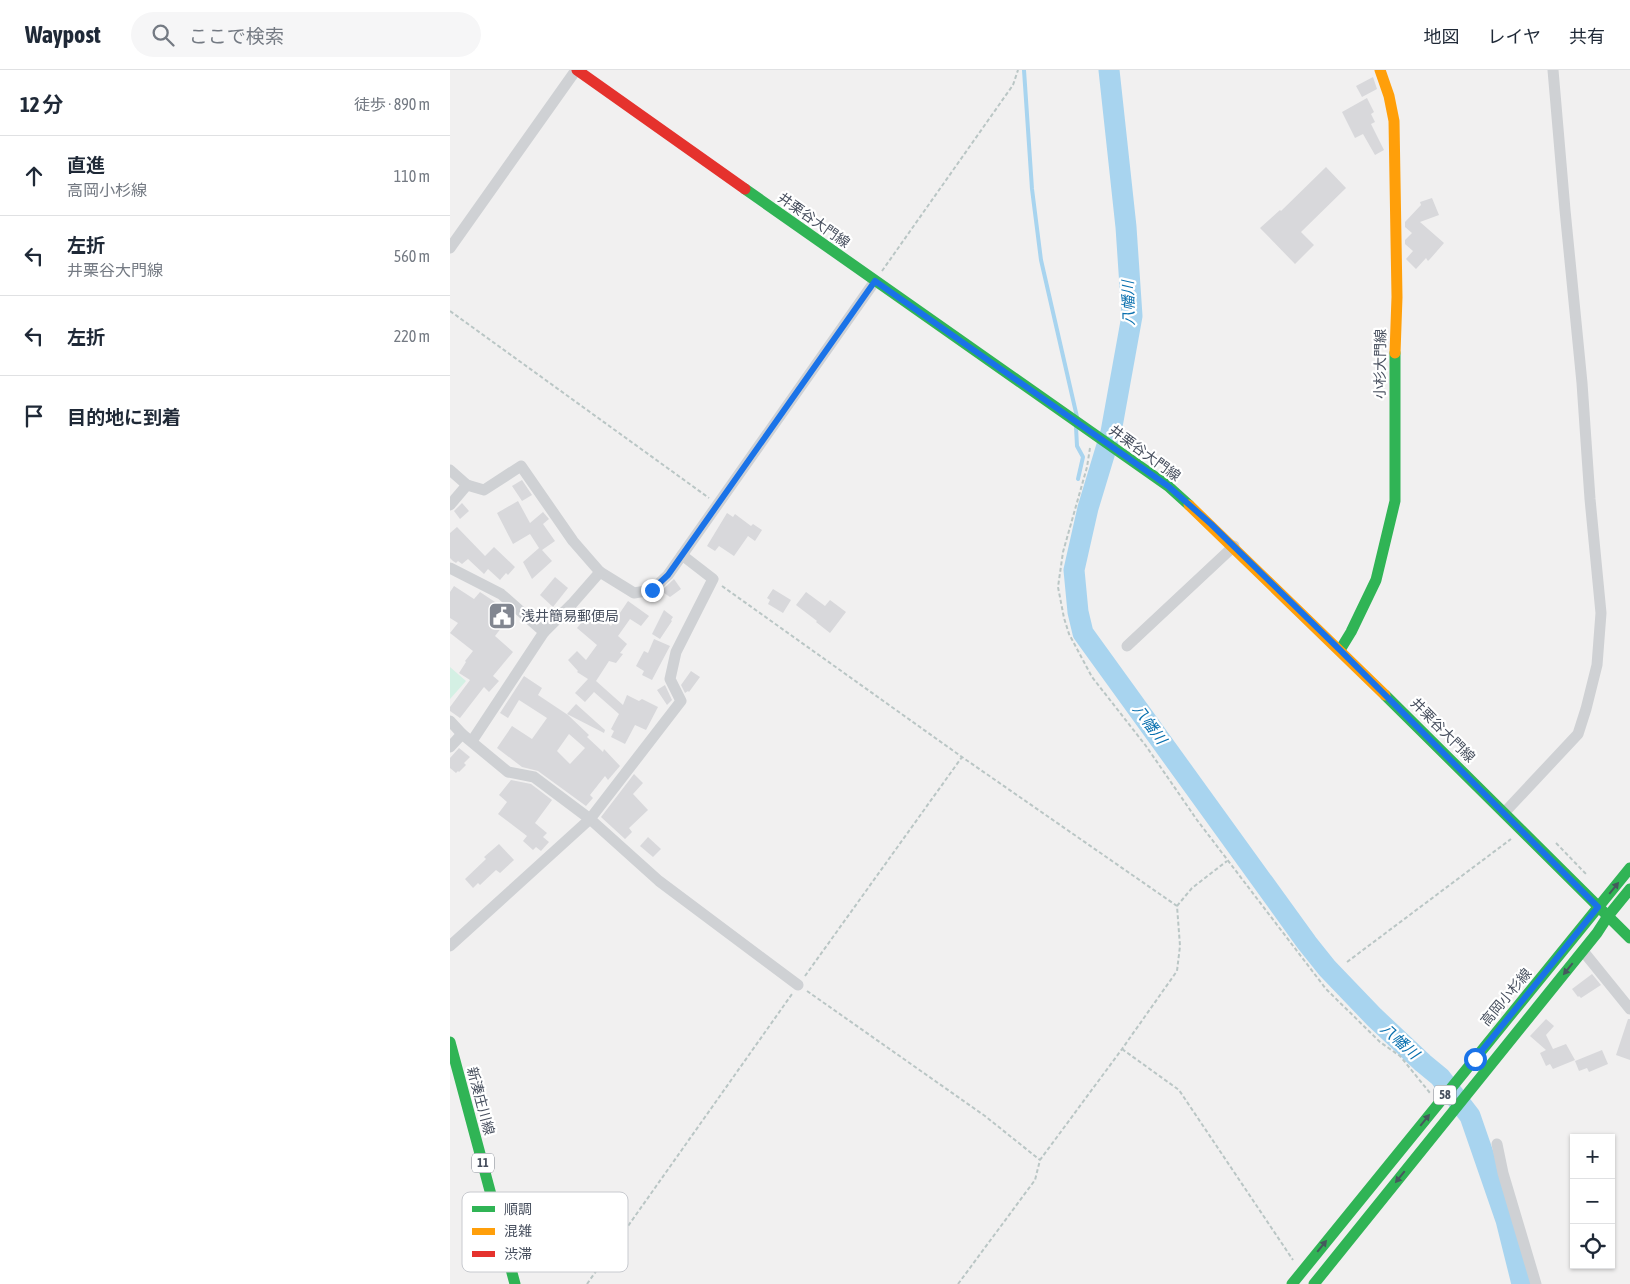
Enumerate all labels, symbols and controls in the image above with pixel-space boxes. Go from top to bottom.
search box [131,12,481,57]
text: Waypost [25,21,101,48]
icon: search [149,21,177,49]
text: ここで検索 [189,25,284,47]
text: 地図 [1424,26,1460,47]
text: レイヤ [1488,26,1541,47]
text: 共有 [1569,26,1605,47]
text: 12 分 [20,92,64,116]
text: 徒歩 · 890 m [354,95,430,113]
text: 直進 [67,154,105,176]
icon: ahead [20,162,48,190]
text: 110 m [394,167,430,185]
text: 高岡小杉線 [67,181,147,199]
street label: 井栗谷大門線 [775,189,853,251]
text: 左折 [67,234,105,256]
icon: left [20,242,48,270]
text: 560 m [394,247,430,265]
text: 井栗谷大門線 [67,261,163,279]
water label: 八幡川 [1119,278,1137,326]
icon: left [20,322,48,350]
text: 左折 [67,326,105,348]
text: 220 m [394,327,430,345]
street label: 小杉大門線 [1371,329,1389,399]
icon: arrive [20,402,48,430]
text: 目的地に到着 [67,406,181,428]
street label: 井栗谷大門線 [1106,422,1184,484]
route end [641,579,664,602]
public building icon: 浅井簡易郵便局 [487,601,517,631]
place label: 浅井簡易郵便局 [521,608,619,624]
street label: 井栗谷大門線 [1408,695,1478,765]
water label: 八幡川 [1130,701,1171,749]
one-way arrow [1609,882,1620,895]
one-way arrow [1563,963,1574,976]
street label: 高岡小杉線 [1477,965,1535,1029]
water label: 八幡川 [1378,1020,1424,1064]
route start [1464,1048,1487,1071]
street label: 新湊庄川線 [464,1065,498,1137]
road number: 58 [1434,1086,1456,1104]
one-way arrow [1419,1114,1430,1127]
map controls [1570,1134,1615,1269]
button: + [1570,1134,1615,1179]
road number: 11 [472,1154,494,1172]
one-way arrow [1394,1171,1405,1184]
button: − [1570,1179,1615,1224]
legend [462,1192,628,1272]
text: 順調 [504,1201,532,1217]
text: 混雑 [504,1223,532,1239]
button: locate [1570,1224,1615,1269]
one-way arrow [1317,1240,1328,1253]
text: 渋滞 [504,1246,532,1262]

